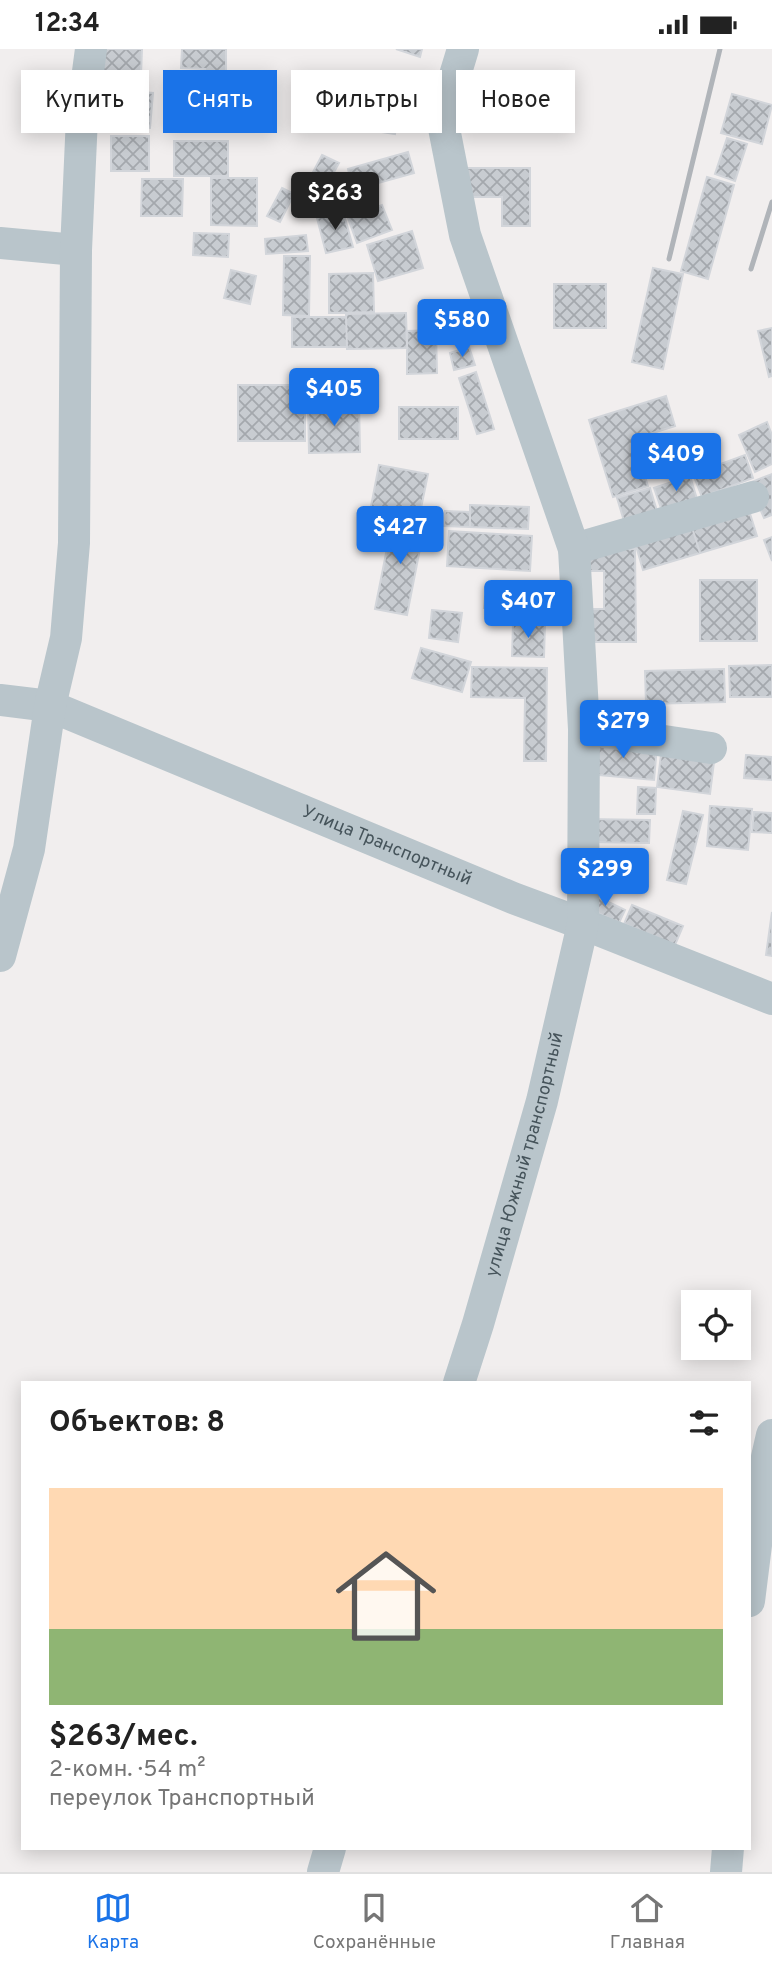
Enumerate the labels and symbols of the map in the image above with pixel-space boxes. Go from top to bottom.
pin: $263 [294,173,376,232]
pin: $580 [421,299,503,359]
pin: $405 [293,369,375,428]
pin: $409 [635,433,717,493]
pin: $427 [359,507,441,566]
pin: $407 [487,581,569,640]
pin: $279 [582,701,664,760]
street label: Улица Транспортный [299,800,475,891]
pin: $299 [564,849,646,908]
street label: улица Южный транспортный [481,1030,569,1279]

